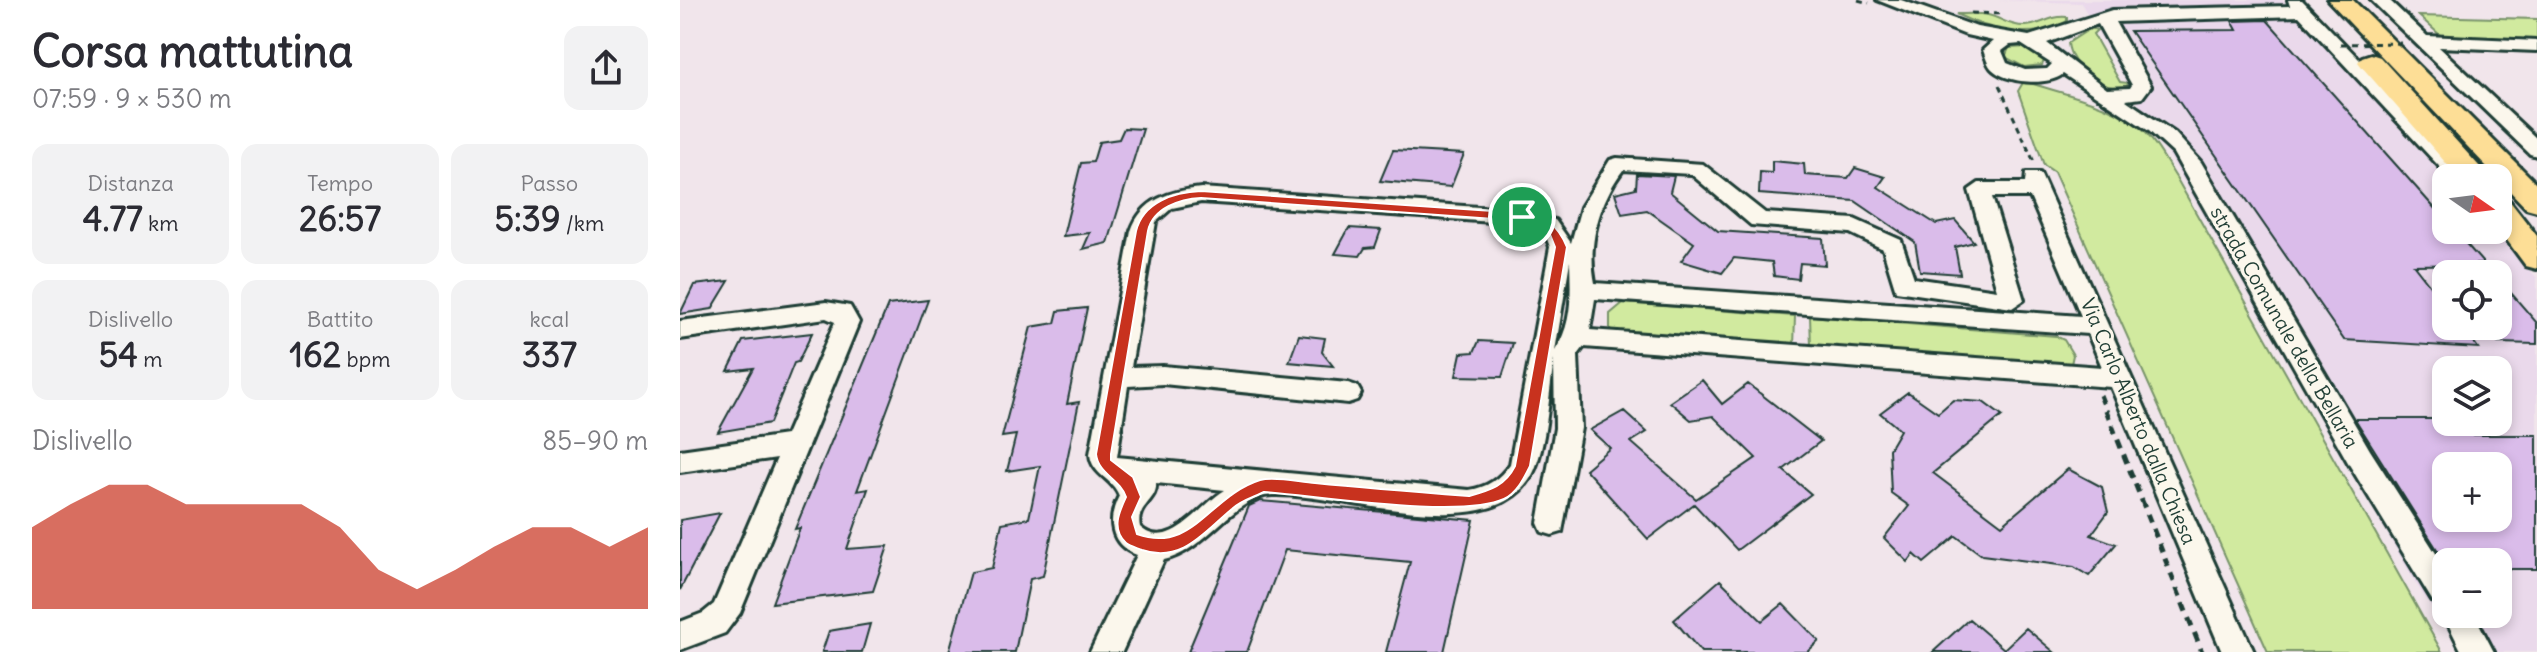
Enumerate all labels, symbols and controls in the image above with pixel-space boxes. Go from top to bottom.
text: Corsa mattutina [32,24,353,79]
button: share [564,26,648,110]
text: 07:59 · 9 × 530 m [32,82,232,115]
north arrow [2432,164,2512,244]
map controls [2432,164,2512,628]
text: Distanza [88,169,174,197]
text: Tempo [307,169,373,197]
text: Passo [521,169,578,197]
pin [1488,183,1556,251]
icon: arrive [1500,195,1544,239]
text: 4.77 [83,197,143,240]
text: 26:57 [299,197,381,240]
text: 5:39 [494,197,561,240]
street label: strada Comunale della Bellaria [2205,202,2365,452]
text: km [143,209,179,237]
text: /km [561,209,604,237]
button: locate [2432,260,2512,340]
street label: Via Carlo Alberto dalla Chiesa [2076,294,2202,548]
text: Dislivello [88,305,173,333]
text: Battito [307,305,373,333]
text: kcal [530,305,569,333]
text: 54 [99,333,138,376]
text: 162 [290,333,341,376]
text: 337 [522,333,577,376]
text: m [138,345,163,373]
text: bpm [341,345,390,373]
button: layers [2432,356,2512,436]
text: Dislivello [32,424,133,457]
text: 85–90 m [542,424,648,457]
button: + [2432,452,2512,532]
button: − [2432,548,2512,628]

